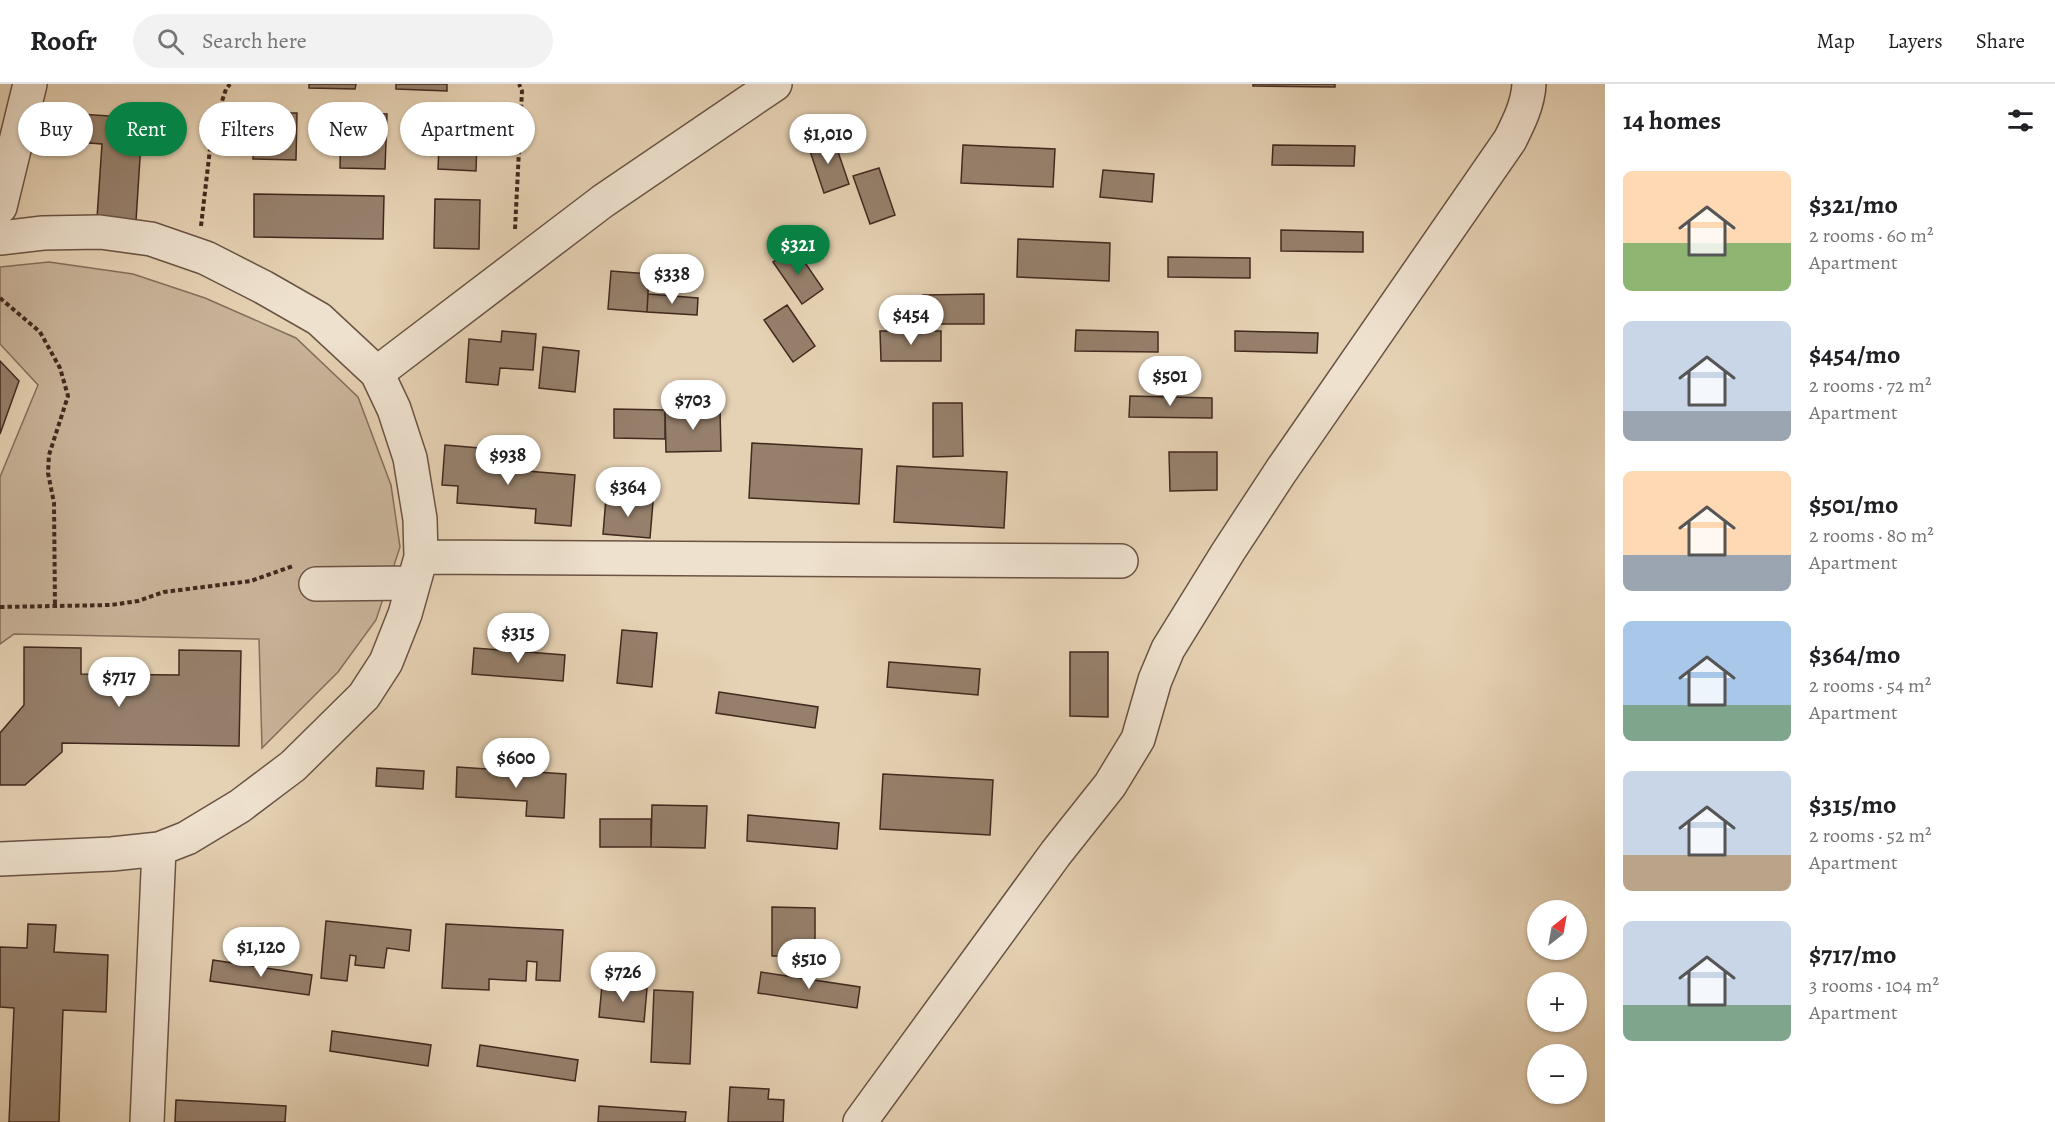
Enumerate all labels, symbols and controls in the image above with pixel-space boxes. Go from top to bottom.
search box [133,14,553,68]
text: Roofr [30,22,97,60]
icon: search [154,25,187,58]
text: Search here [202,26,307,56]
text: Map [1816,27,1855,55]
text: Layers [1888,27,1943,55]
text: Share [1976,27,2025,55]
chip: Buy [18,102,93,156]
chip: Rent [105,102,187,156]
chip: Filters [199,102,296,156]
chip: New [308,102,388,156]
chip: Apartment [400,102,535,156]
text: 14 homes [1623,103,1721,138]
icon: filters [2004,104,2037,137]
pin: $1,010 [779,114,877,165]
text: $1,010 [803,120,853,147]
text: $321/mo [1809,187,1898,222]
icon: home [1671,195,1743,267]
text: 2 rooms · 60 m² [1809,222,1933,249]
pin: $321 [762,225,834,276]
text: $321 [781,231,815,258]
text: Apartment [1809,249,1898,276]
pin: $338 [636,254,708,305]
text: $338 [654,260,690,287]
pin: $454 [875,295,947,346]
text: $454 [893,301,929,328]
text: $454/mo [1809,337,1900,372]
icon: home [1671,345,1743,417]
pin: $501 [1134,356,1206,407]
text: $501 [1152,362,1188,389]
text: 2 rooms · 72 m² [1809,372,1931,399]
pin: $703 [657,380,729,431]
text: $703 [675,386,711,413]
text: Apartment [1809,399,1898,426]
pin: $938 [472,435,544,486]
text: $938 [490,441,526,468]
pin: $364 [592,467,664,518]
text: $364 [610,473,646,500]
text: $501/mo [1809,487,1898,522]
icon: home [1671,495,1743,567]
text: 2 rooms · 80 m² [1809,522,1934,549]
text: Apartment [1809,549,1898,576]
pin: $315 [482,613,554,664]
text: $315 [501,619,535,646]
text: $364/mo [1809,637,1900,672]
icon: home [1671,645,1743,717]
pin: $717 [83,657,155,708]
text: $717 [102,663,136,690]
text: 2 rooms · 54 m² [1809,672,1931,699]
text: Apartment [1809,699,1898,726]
pin: $600 [480,738,552,789]
text: $600 [497,744,535,771]
text: $315/mo [1809,787,1896,822]
icon: home [1671,795,1743,867]
text: 2 rooms · 52 m² [1809,822,1932,849]
text: Apartment [1809,849,1898,876]
north arrow [1527,900,1587,960]
map controls [1527,900,1587,1104]
pin: $1,120 [212,927,310,978]
text: $1,120 [237,933,285,960]
text: $717/mo [1809,937,1896,972]
pin: $510 [773,939,845,990]
text: $510 [791,945,827,972]
icon: home [1671,945,1743,1017]
pin: $726 [587,952,659,1003]
text: $726 [605,958,641,985]
button: + [1527,972,1587,1032]
text: 3 rooms · 104 m² [1809,972,1939,999]
text: Apartment [1809,999,1898,1026]
button: − [1527,1044,1587,1104]

